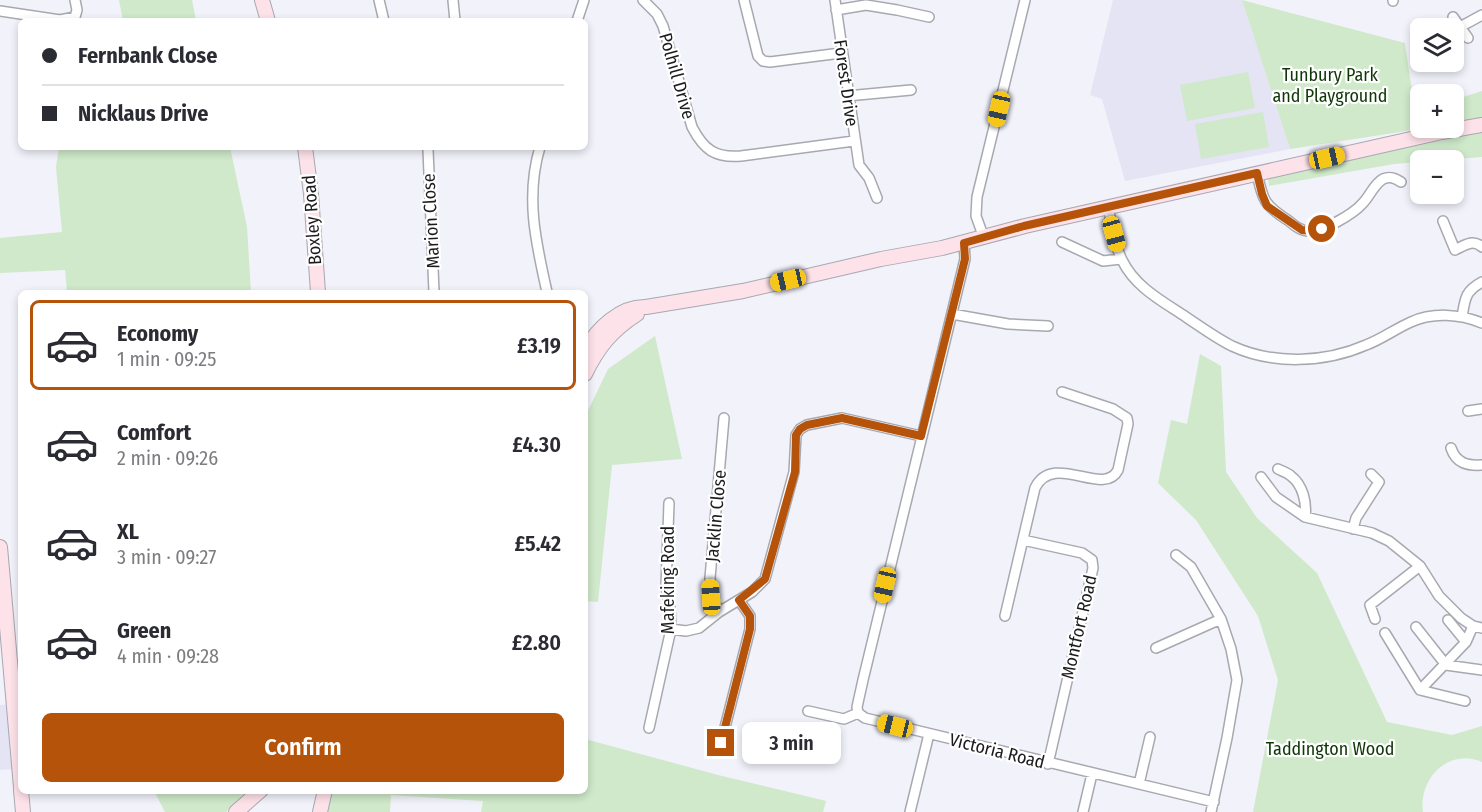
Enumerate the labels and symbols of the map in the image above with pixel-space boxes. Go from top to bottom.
street label: Polhill Drive [654,30,700,122]
street label: Forest Drive [829,38,863,128]
park label: Tunbury Park and Playground [1273,64,1387,107]
car [986,89,1012,129]
car [1307,145,1347,171]
street label: Marion Close [418,173,444,269]
street label: Boxley Road [298,174,326,266]
car [1101,214,1127,254]
route start [1308,215,1335,242]
car [768,267,808,293]
street label: Jacklin Close [701,469,731,563]
street label: Mafeking Road [657,526,679,634]
car [872,565,898,605]
street label: Montfort Road [1056,573,1102,681]
car [701,578,721,616]
car [875,713,915,739]
callout: 3 min [742,722,841,764]
route end [707,729,734,756]
street label: Victoria Road [947,729,1047,773]
park label: Taddington Wood [1266,738,1394,760]

